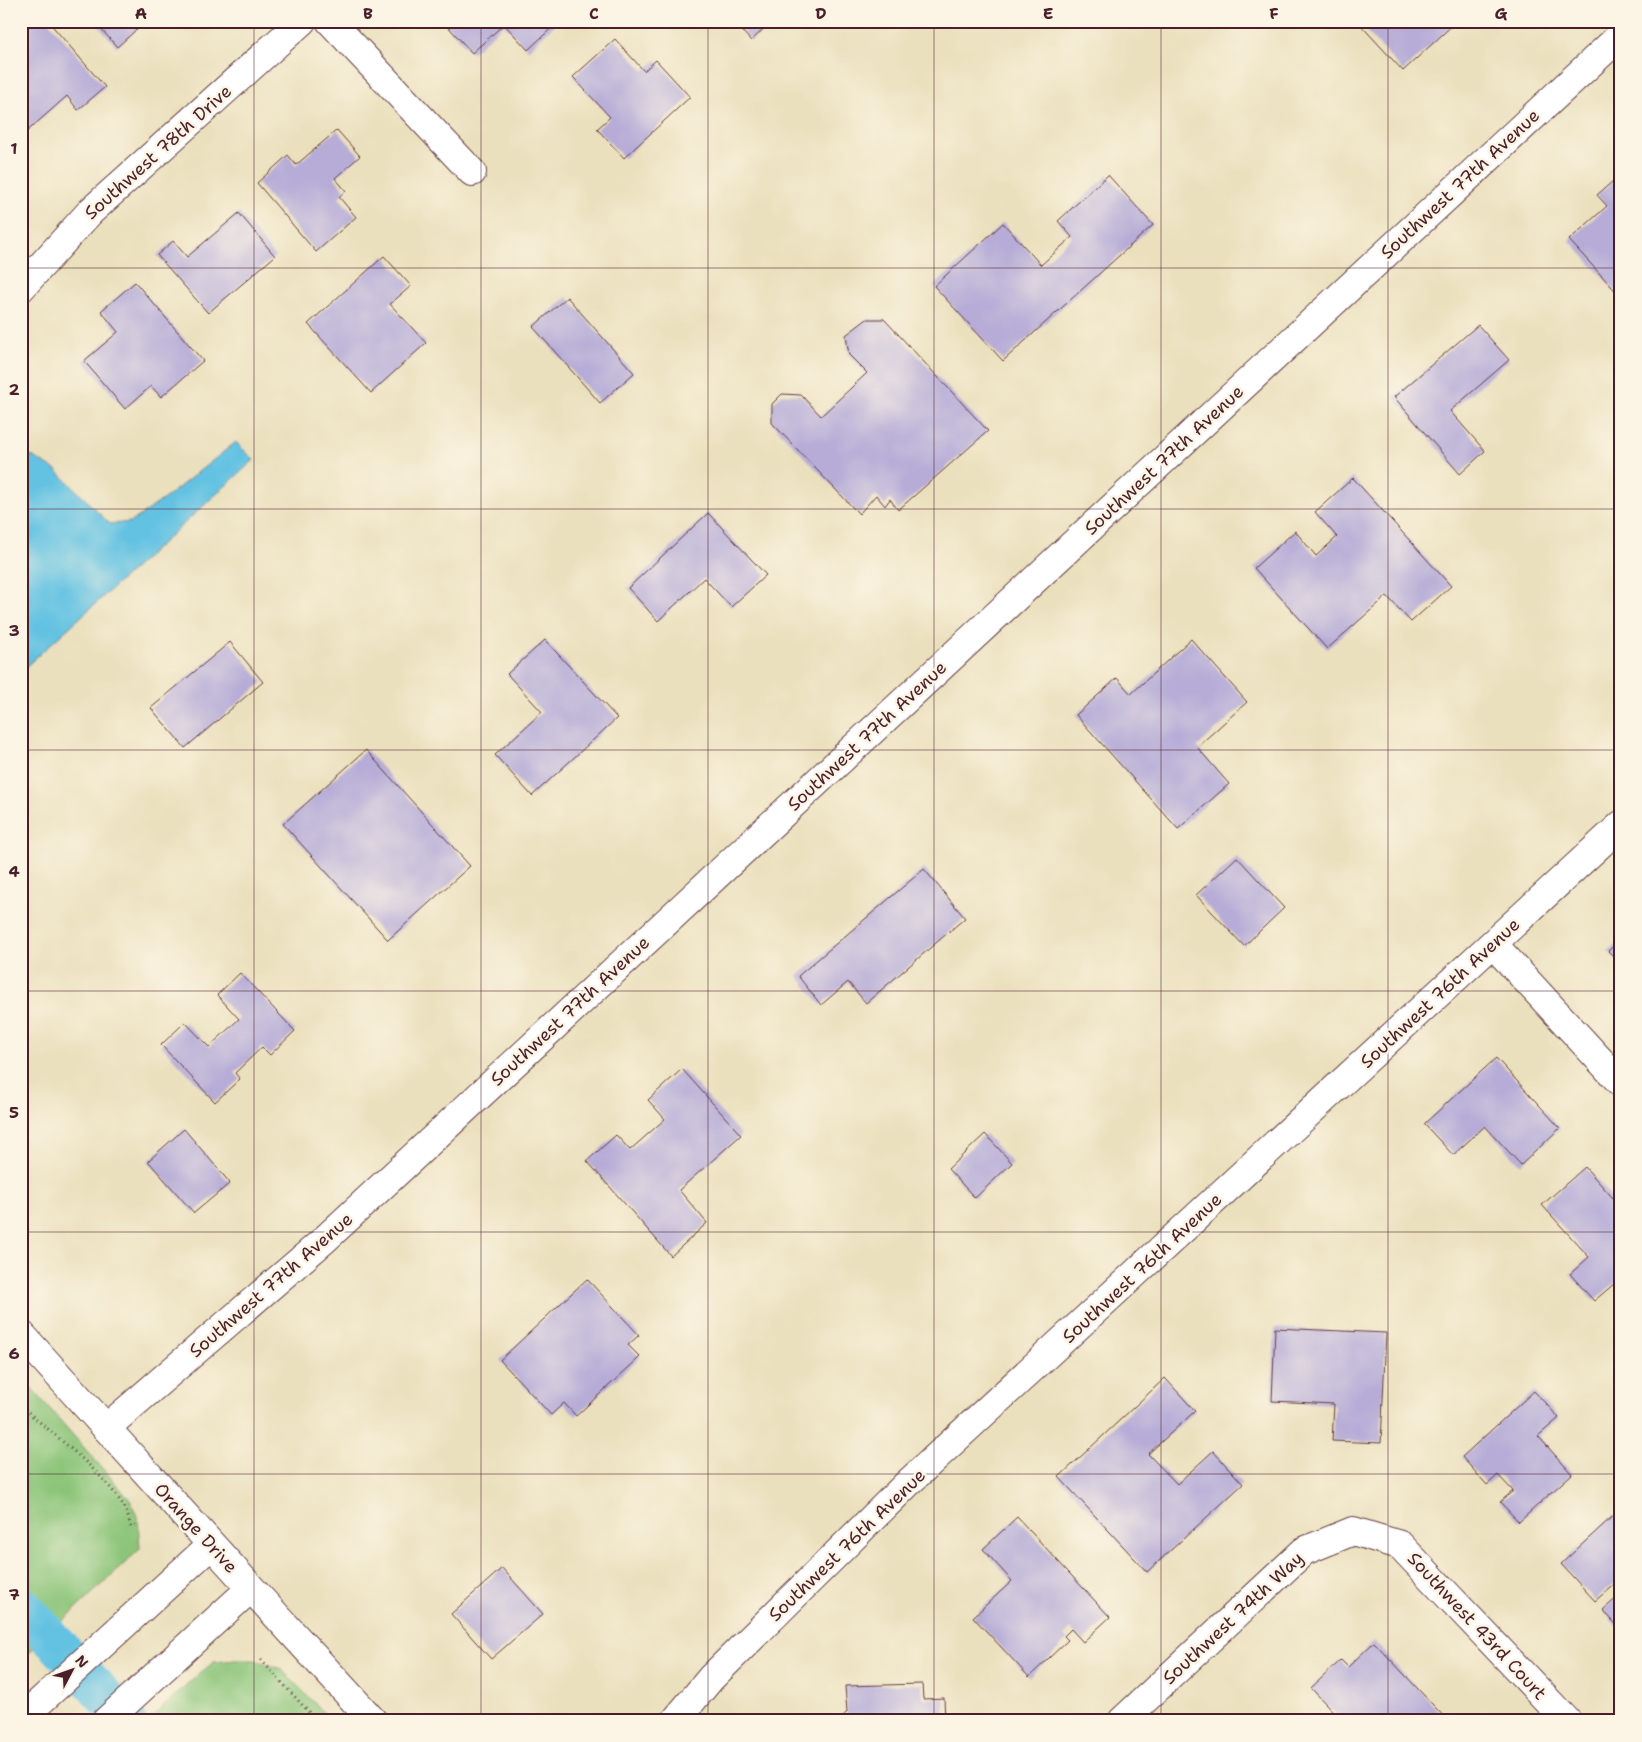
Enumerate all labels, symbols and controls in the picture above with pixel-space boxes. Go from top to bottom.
text: A [135,3,147,24]
text: B [363,3,373,24]
text: C [589,3,599,24]
text: D [815,3,827,24]
text: E [1043,3,1053,24]
text: F [1269,3,1279,24]
text: G [1495,3,1508,24]
street label: Southwest 78th Drive [79,79,237,225]
street label: Southwest 77th Avenue [1375,104,1545,264]
text: 1 [10,138,18,159]
text: 2 [8,379,20,400]
street label: Southwest 77th Avenue [1079,380,1249,540]
text: 3 [8,620,20,641]
street label: Southwest 77th Avenue [782,656,952,816]
text: 4 [8,861,20,882]
street label: Southwest 76th Avenue [1355,913,1525,1073]
street label: Southwest 77th Avenue [485,931,655,1091]
text: 5 [9,1102,19,1123]
street label: Southwest 76th Avenue [1057,1188,1227,1348]
street label: Southwest 77th Avenue [184,1207,358,1363]
text: 6 [8,1343,20,1364]
street label: Southwest 76th Avenue [763,1463,931,1627]
street label: Orange Drive [149,1478,243,1578]
street label: Southwest 74th Way [1157,1546,1309,1690]
street label: Southwest 43rd Court [1402,1547,1552,1705]
text: 7 [8,1584,20,1605]
north arrow [48,1644,98,1694]
text: N [71,1651,92,1672]

